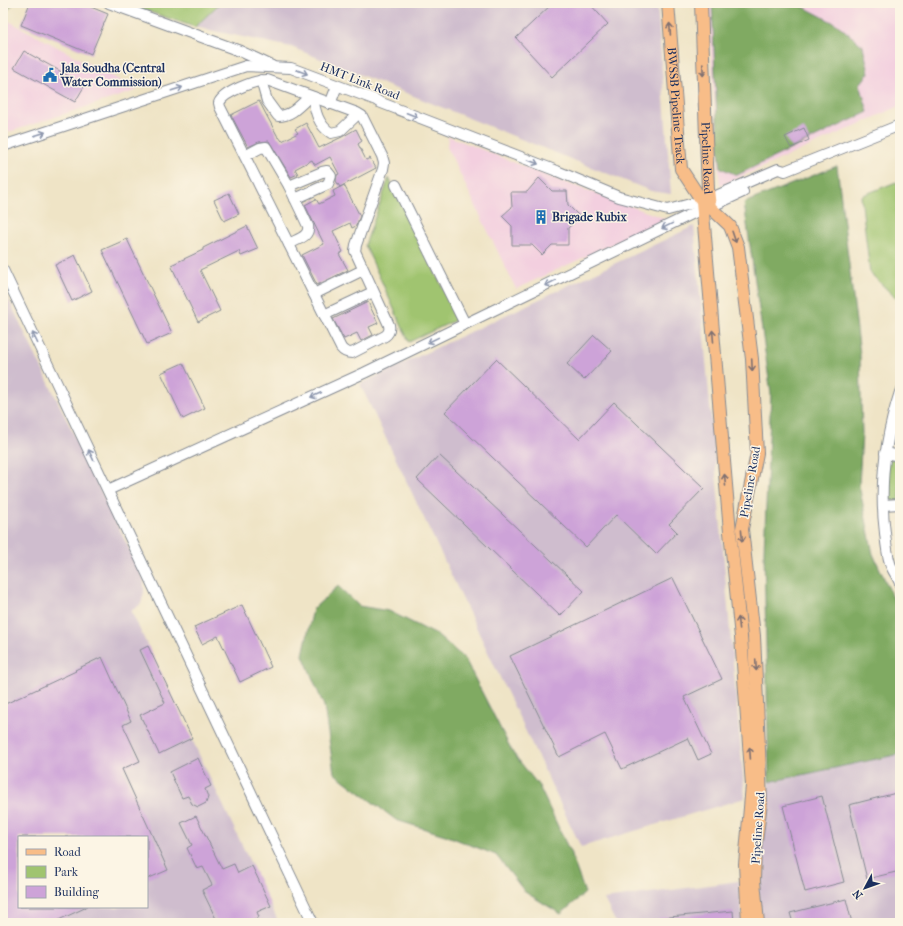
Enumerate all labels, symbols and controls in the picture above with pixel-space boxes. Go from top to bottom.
one-way arrow [667,23,674,36]
street label: BWSSB Pipeline Track [664,47,688,165]
street label: HMT Link Road [318,59,402,103]
place label: Jala Soudha (Central Water Commission) [59,61,166,89]
one-way arrow [699,63,707,76]
public building icon: Jala Soudha (Central Water Commission) [42,67,58,83]
one-way arrow [296,69,308,77]
one-way arrow [170,85,183,92]
one-way arrow [406,111,418,119]
street label: Pipeline Road [698,122,715,195]
one-way arrow [33,130,46,137]
one-way arrow [527,158,539,166]
building icon: Brigade Rubix [533,209,549,225]
place label: Brigade Rubix [552,210,627,225]
one-way arrow [662,223,674,230]
one-way arrow [731,230,738,243]
one-way arrow [545,280,557,287]
one-way arrow [709,330,717,343]
one-way arrow [31,332,38,344]
one-way arrow [428,337,440,344]
one-way arrow [749,358,756,371]
one-way arrow [310,392,322,400]
street label: Pipeline Road [737,445,763,519]
one-way arrow [87,450,94,462]
one-way arrow [722,474,729,487]
one-way arrow [739,529,746,542]
one-way arrow [736,617,743,630]
one-way arrow [752,658,759,671]
one-way arrow [746,747,754,760]
street label: Pipeline Road [748,791,768,864]
legend [18,836,148,908]
text: Road [54,845,81,859]
text: Park [54,865,79,879]
north arrow [845,868,885,908]
text: Building [54,885,99,899]
text: N [850,886,865,902]

